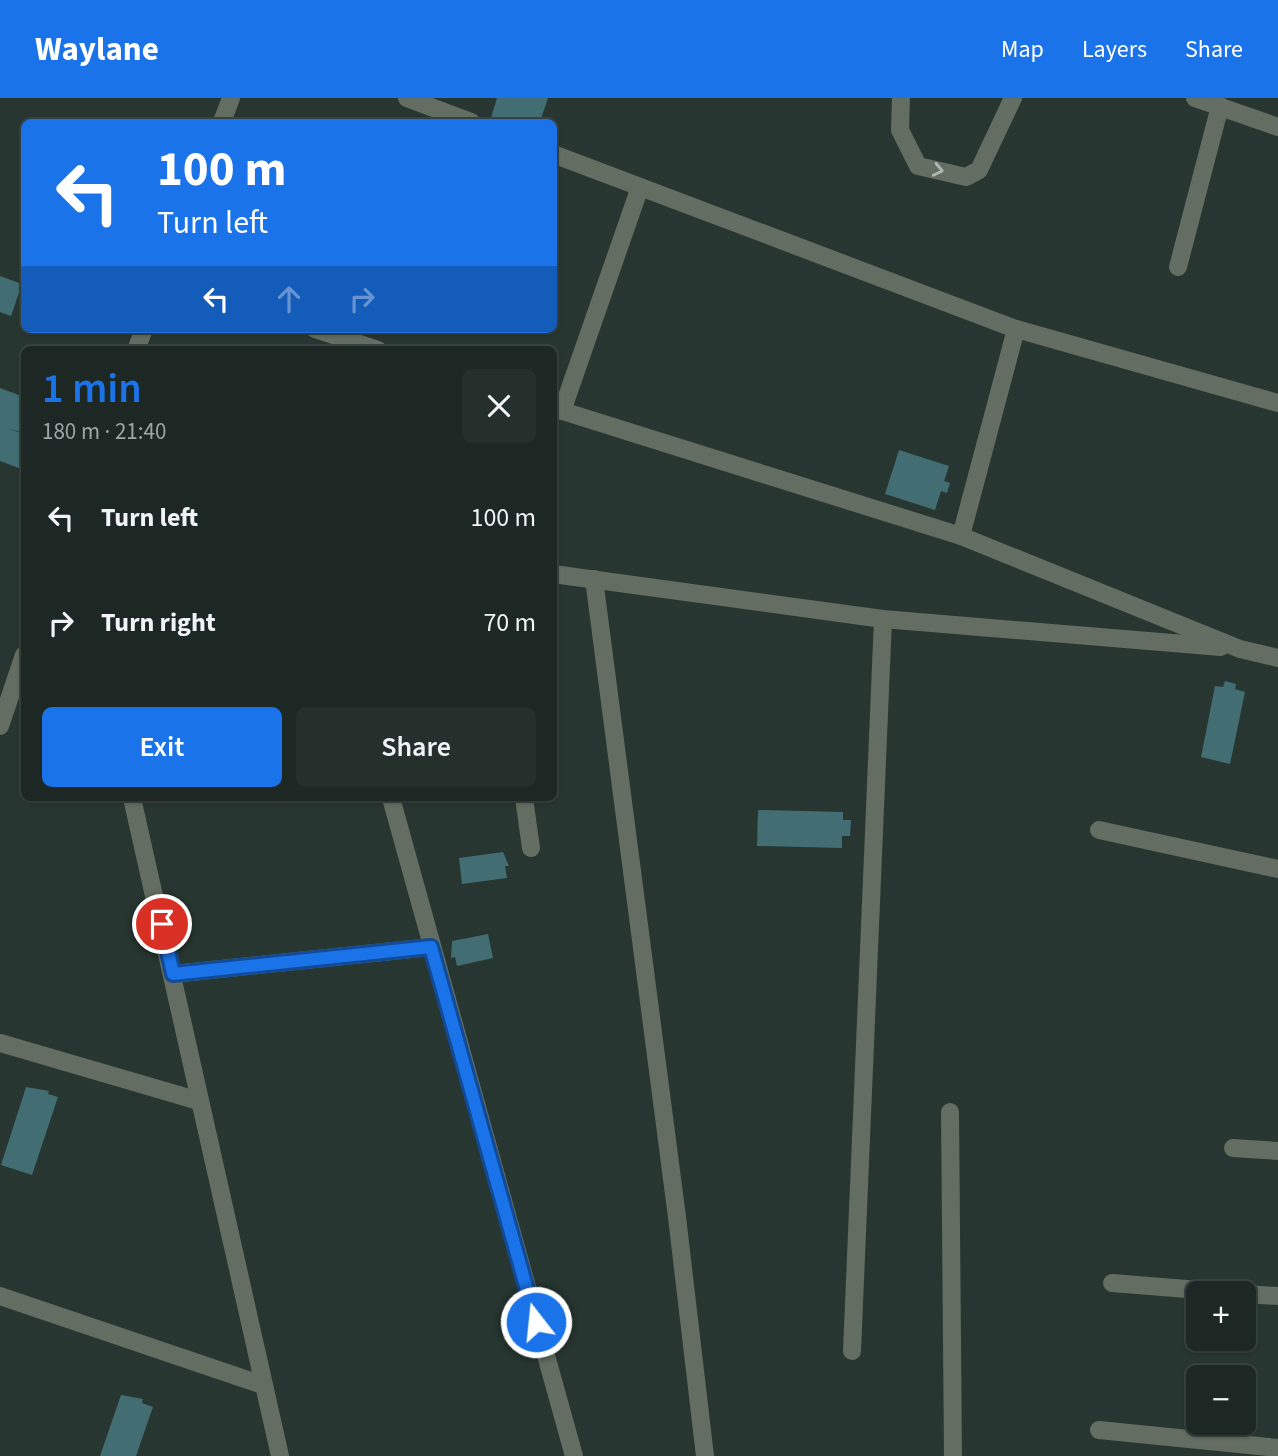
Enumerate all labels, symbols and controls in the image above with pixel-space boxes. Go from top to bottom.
text: Waylane [35,26,159,73]
text: Map [1001,32,1044,67]
text: Layers [1082,32,1147,67]
text: Share [1185,32,1243,67]
text: 100 m [157,135,286,205]
icon: left [42,147,133,238]
one-way arrow [932,162,944,176]
text: Turn left [157,200,268,246]
icon: left [197,280,235,318]
icon: ahead [270,280,308,318]
icon: right [343,280,381,318]
text: 1 min [42,359,142,419]
button: close [462,369,536,443]
text: 180 m · 21:40 [42,415,166,448]
icon: left [42,499,80,537]
text: Turn left [101,499,198,536]
text: 100 m [470,499,536,536]
icon: right [42,604,80,642]
text: Turn right [101,604,216,641]
text: 70 m [483,604,536,641]
button: Exit [42,707,282,787]
button: Share [296,707,536,787]
pin [132,894,192,954]
icon: arrive [143,905,181,943]
map controls [1186,1281,1256,1435]
button: + [1186,1281,1256,1351]
position arrow [499,1285,573,1359]
button: − [1186,1365,1256,1435]

